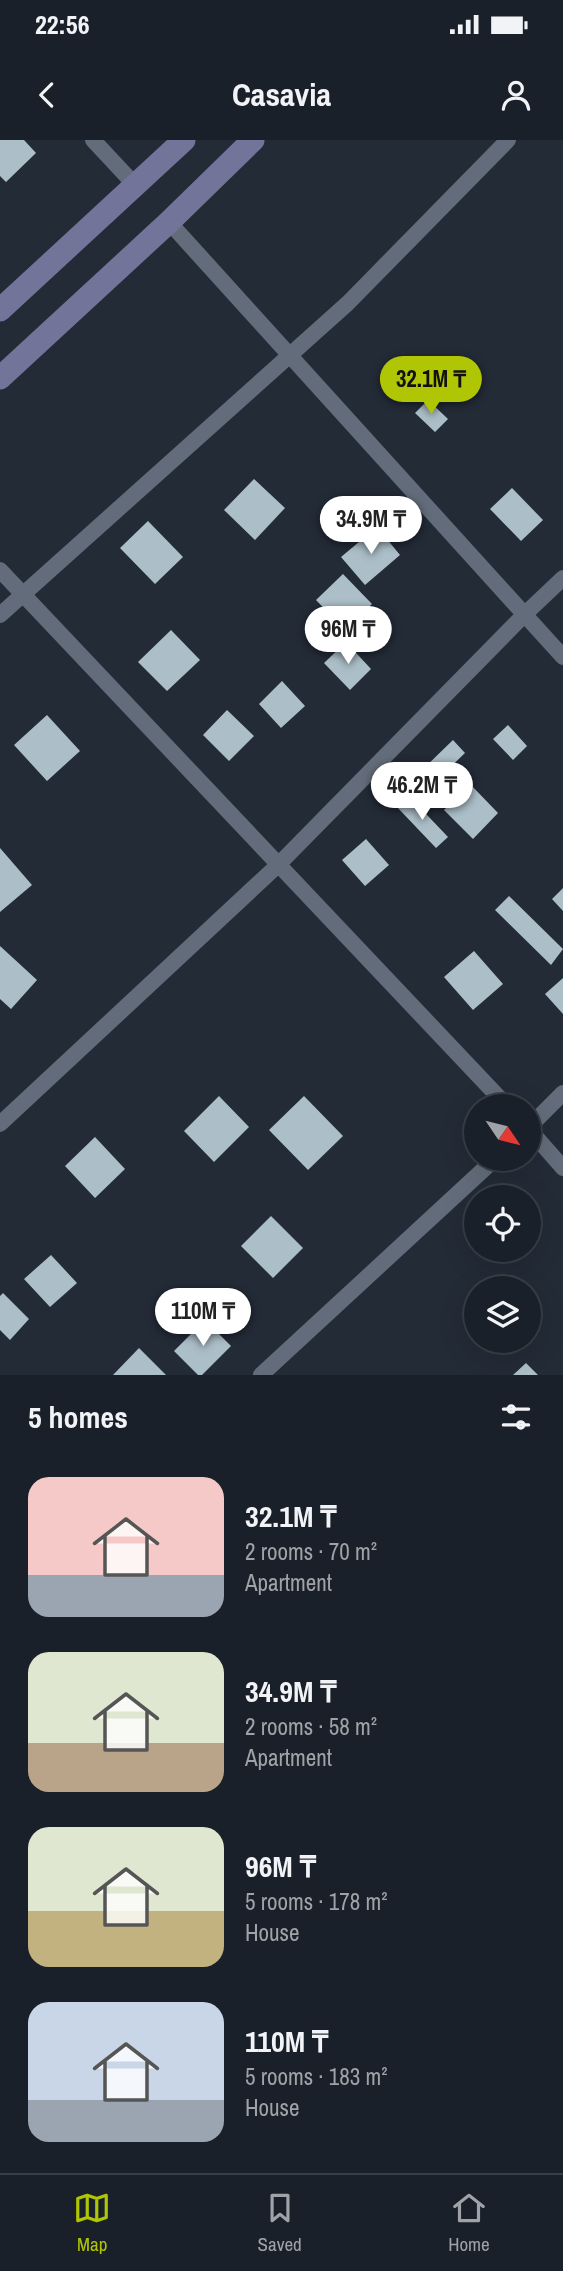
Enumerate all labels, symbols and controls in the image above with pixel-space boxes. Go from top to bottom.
text: 22:56 [35,7,90,42]
text: Casavia [232,73,331,116]
icon: back [28,76,66,114]
icon: person [497,76,535,114]
pin: 32.1M ₸ [366,356,496,416]
text: 32.1M ₸ [396,363,466,394]
pin: 34.9M ₸ [306,496,436,556]
text: 34.9M ₸ [336,503,406,534]
pin: 96M ₸ [299,606,397,666]
text: 96M ₸ [321,613,375,644]
pin: 46.2M ₸ [357,762,487,822]
text: 46.2M ₸ [387,769,457,800]
north arrow [464,1094,541,1171]
map controls [464,1094,541,1353]
button: locate [464,1185,541,1262]
button: layers [464,1276,541,1353]
pin: 110M ₸ [146,1288,260,1348]
text: 110M ₸ [171,1295,235,1326]
text: 5 homes [28,1397,128,1437]
icon: filters [497,1398,535,1436]
text: 32.1M ₸ [245,1496,337,1536]
icon: home [84,1505,168,1589]
text: 2 rooms · 70 m² [245,1536,377,1567]
text: Apartment [245,1567,332,1598]
text: 34.9M ₸ [245,1671,337,1711]
icon: home [84,1680,168,1764]
text: 2 rooms · 58 m² [245,1711,377,1742]
text: Apartment [245,1742,332,1773]
text: 96M ₸ [245,1846,316,1886]
icon: home [84,1855,168,1939]
text: 5 rooms · 178 m² [245,1886,388,1917]
text: House [245,1917,300,1948]
text: 110M ₸ [245,2021,328,2061]
icon: home [84,2030,168,2114]
text: 5 rooms · 183 m² [245,2061,388,2092]
text: House [245,2092,300,2123]
tab: Map [73,2189,111,2257]
tab: Saved [258,2189,302,2257]
tab: Home [448,2189,490,2257]

